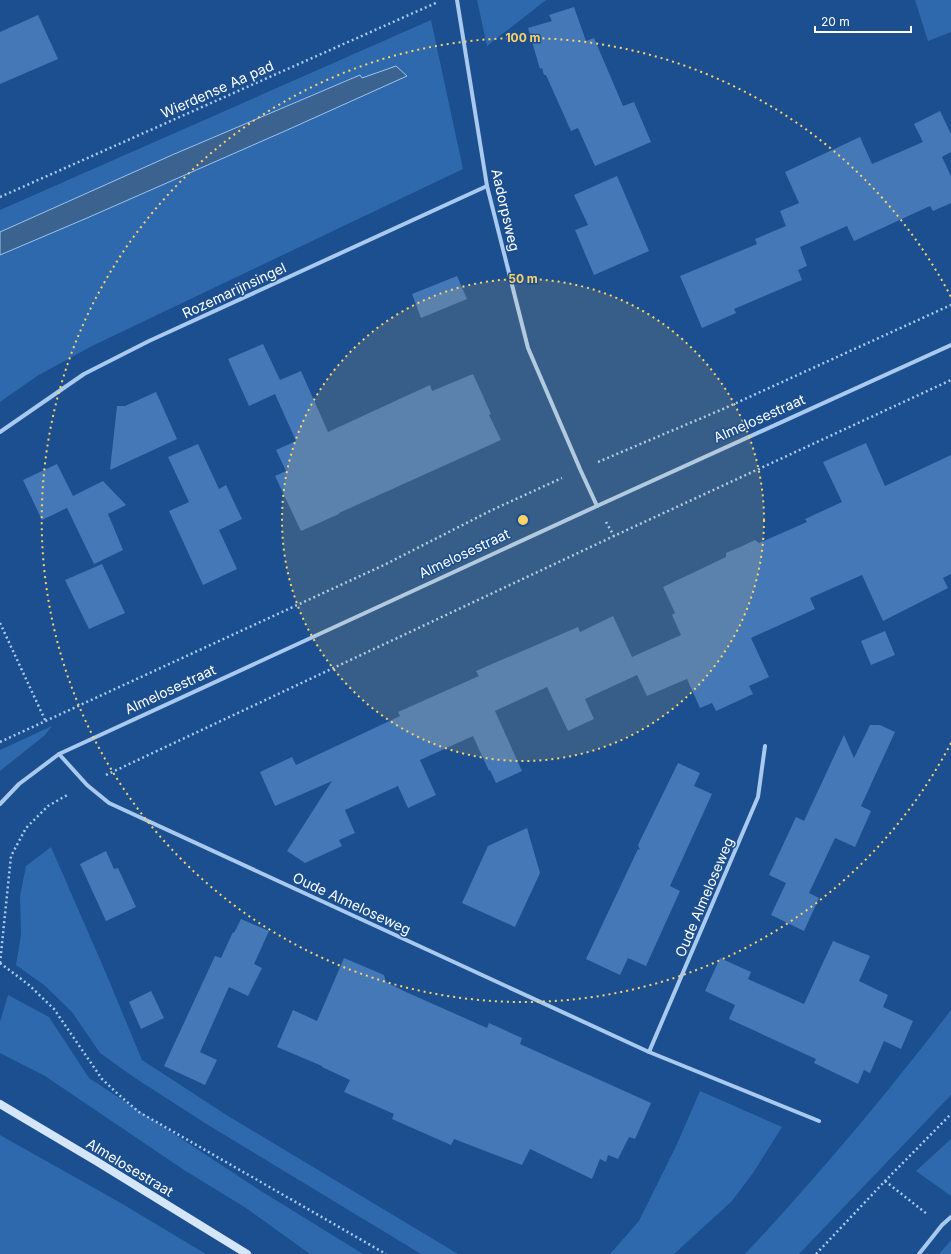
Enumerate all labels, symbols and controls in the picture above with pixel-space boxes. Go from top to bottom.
scale bar [815,8,911,34]
text: 20 m [821,14,850,29]
text: 100 m [505,30,541,45]
street label: Wierdense Aa pad [158,57,276,121]
street label: Aadorpsweg [488,167,524,253]
street label: Rozemarijnsingel [179,259,289,321]
text: 50 m [508,271,538,286]
street label: Almelosestraat [711,390,808,446]
centre of rings [516,513,530,527]
street label: Almelosestraat [416,524,513,581]
street label: Almelosestraat [122,660,219,717]
street label: Oude Almeloseweg [671,835,737,959]
street label: Oude Almeloseweg [290,868,414,938]
street label: Almelosestraat [83,1134,177,1200]

